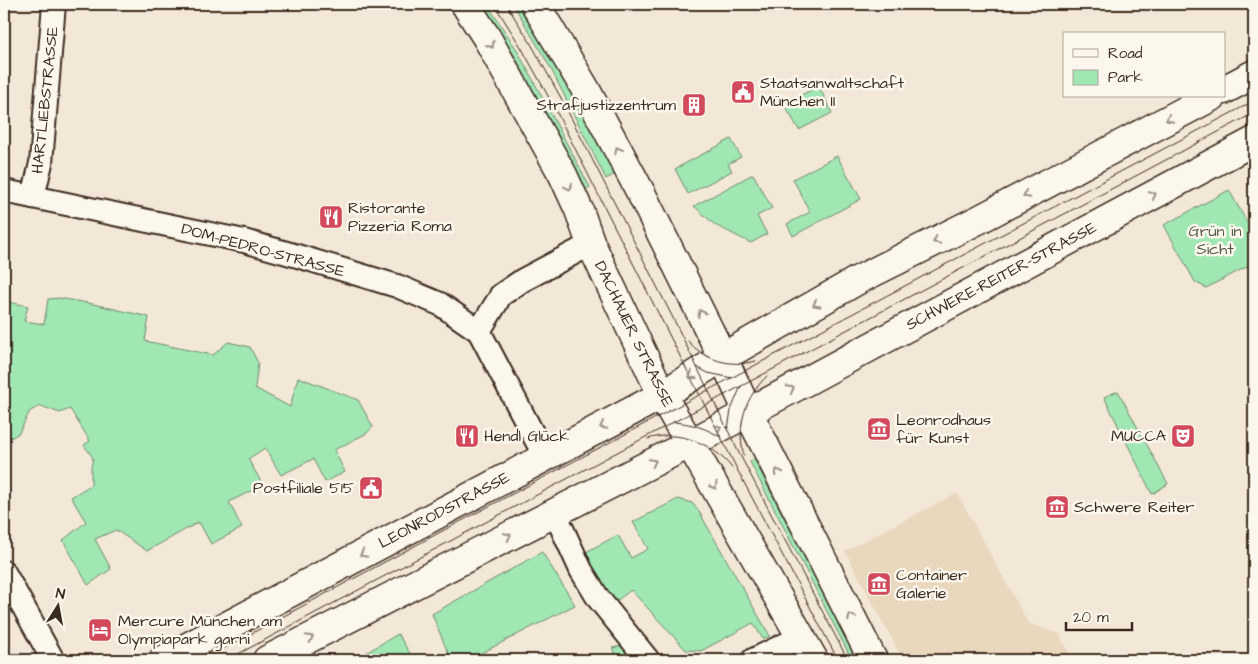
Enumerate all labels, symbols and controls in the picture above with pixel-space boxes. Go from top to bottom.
street label: HARTLIEBSTRASSE [26,25,64,175]
legend [1063,32,1226,98]
one-way arrow [485,39,495,48]
text: Road [1108,43,1143,64]
text: Park [1108,67,1143,88]
place label: Staatsanwaltschaft München II [760,72,904,112]
public building icon: Staatsanwaltschaft München II [730,79,756,105]
building icon: Strafjustizzentrum [681,92,707,118]
place label: Strafjustizzentrum [537,94,677,116]
one-way arrow [1166,113,1175,123]
one-way arrow [614,146,624,155]
one-way arrow [563,182,573,191]
one-way arrow [1022,189,1031,199]
one-way arrow [1148,191,1157,201]
place label: Ristorante Pizzeria Roma [348,197,452,237]
restaurant icon: Ristorante Pizzeria Roma [318,204,344,230]
street label: SCHWERE-REITER-STRASSE [902,216,1101,336]
street label: DOM-PEDRO-STRASSE [179,218,348,283]
park label: Grün in Sicht [1189,220,1241,260]
one-way arrow [933,235,942,245]
street label: DACHAUER STRASSE [589,257,679,411]
one-way arrow [812,298,821,308]
one-way arrow [697,310,707,319]
one-way arrow [689,370,698,379]
one-way arrow [785,385,794,395]
place label: Leonrodhaus für Kunst [896,409,991,449]
museum icon: Leonrodhaus für Kunst [866,416,892,442]
one-way arrow [599,420,608,430]
restaurant icon: Hendl Glück [454,423,480,449]
theatre icon: MUCCA [1170,423,1196,449]
one-way arrow [713,424,722,434]
place label: Hendl Glück [484,425,569,447]
place label: MUCCA [1111,425,1166,447]
one-way arrow [648,458,657,468]
street label: LEONRODSTRASSE [374,466,514,554]
one-way arrow [774,468,784,477]
public building icon: Postfiliale 515 [358,475,384,501]
place label: Postfiliale 515 [253,477,355,499]
one-way arrow [707,480,717,489]
museum icon: Schwere Reiter [1044,494,1070,520]
place label: Schwere Reiter [1074,496,1194,518]
one-way arrow [503,532,512,542]
one-way arrow [359,548,368,558]
place label: Container Galerie [896,564,967,604]
museum icon: Container Galerie [866,571,892,597]
north arrow [32,582,82,632]
text: N [54,584,67,605]
scale bar [1066,599,1132,631]
text: 20 m [1073,607,1109,628]
place label: Mercure München am Olympiapark garni [118,610,282,651]
one-way arrow [847,613,857,622]
hotel icon: Mercure München am Olympiapark garni [87,617,113,643]
one-way arrow [305,634,314,644]

